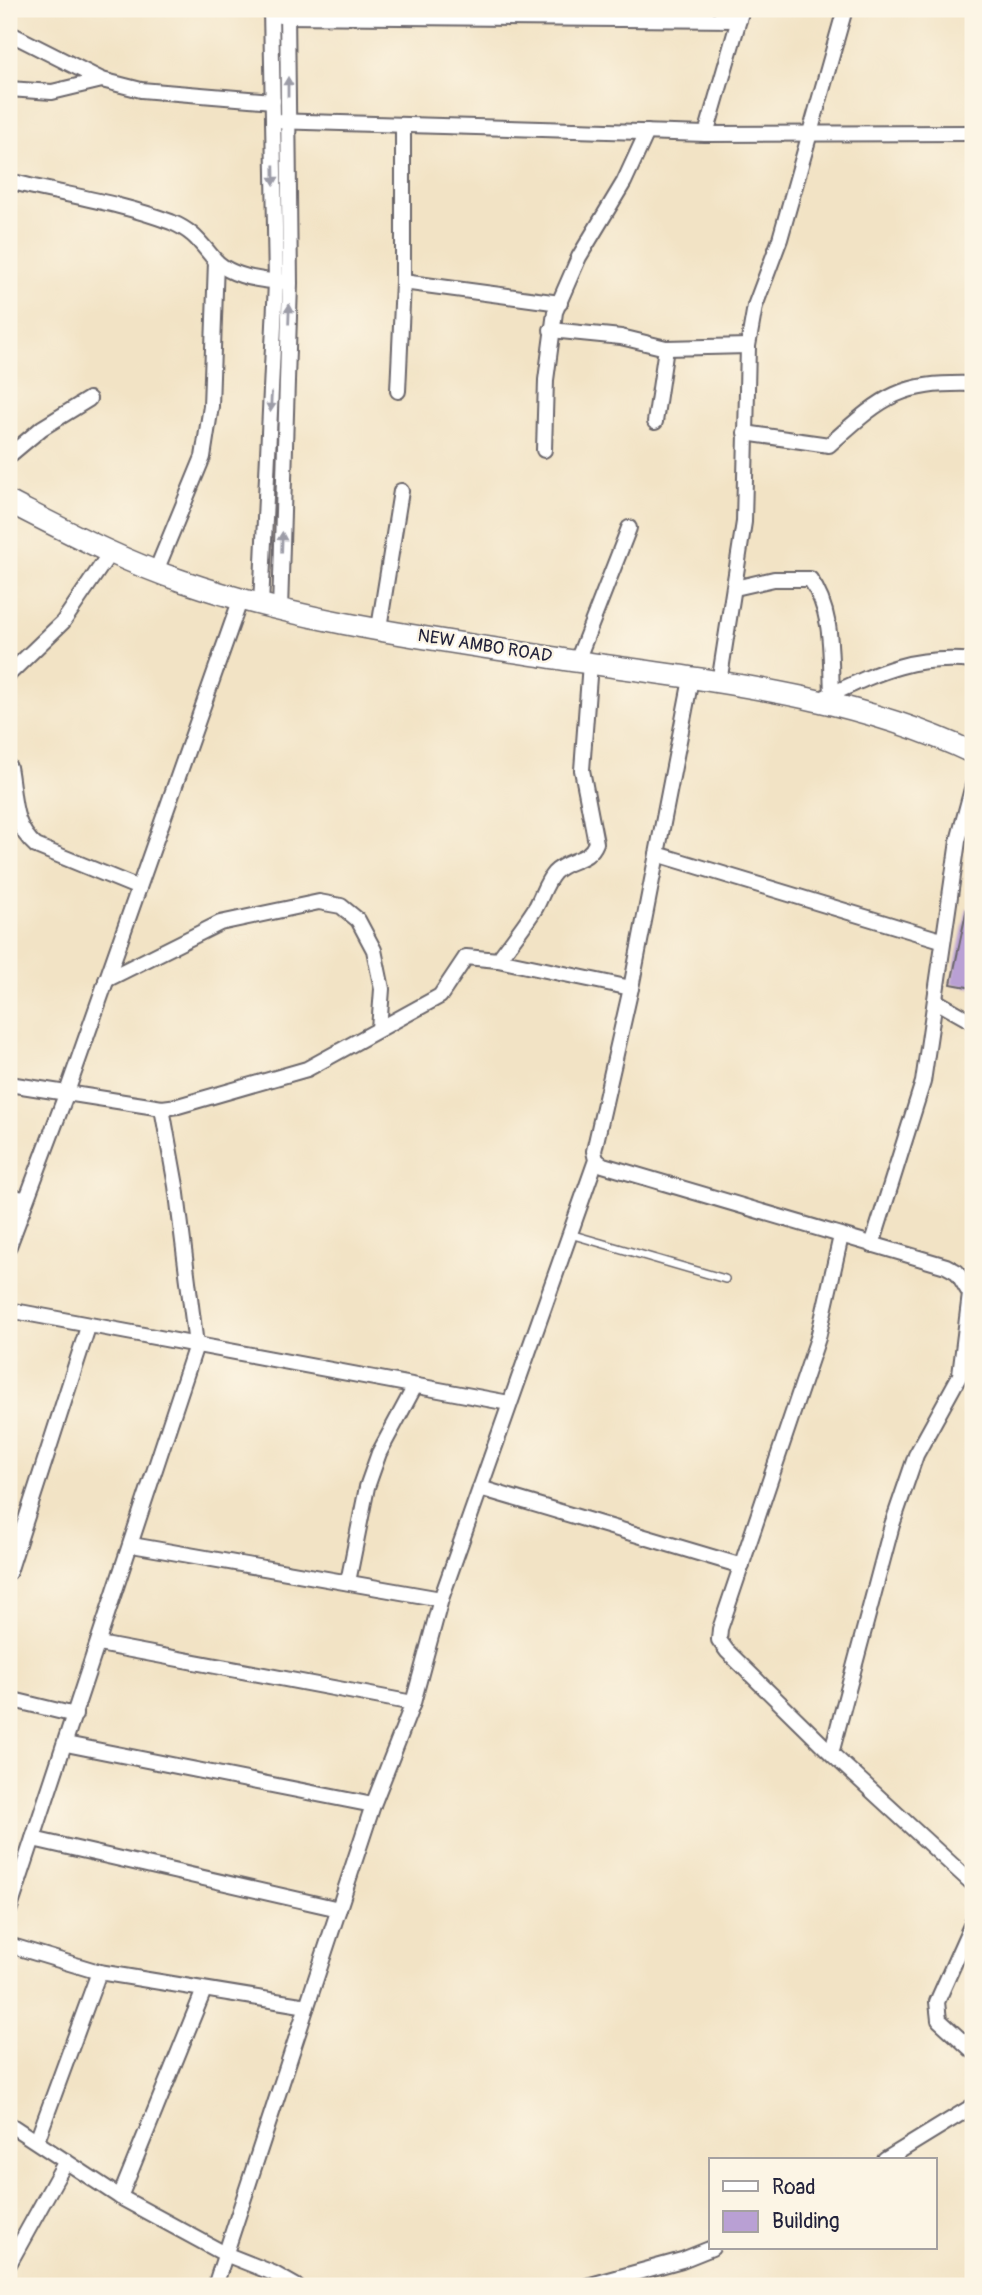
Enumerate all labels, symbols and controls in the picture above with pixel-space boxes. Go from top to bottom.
one-way arrow [282,76,294,98]
one-way arrow [269,164,280,186]
one-way arrow [284,303,295,325]
one-way arrow [265,392,276,414]
one-way arrow [277,531,288,553]
street label: NEW AMBO ROAD [416,624,554,668]
legend [709,2158,936,2250]
text: Road [772,2174,816,2201]
text: Building [772,2208,839,2235]

